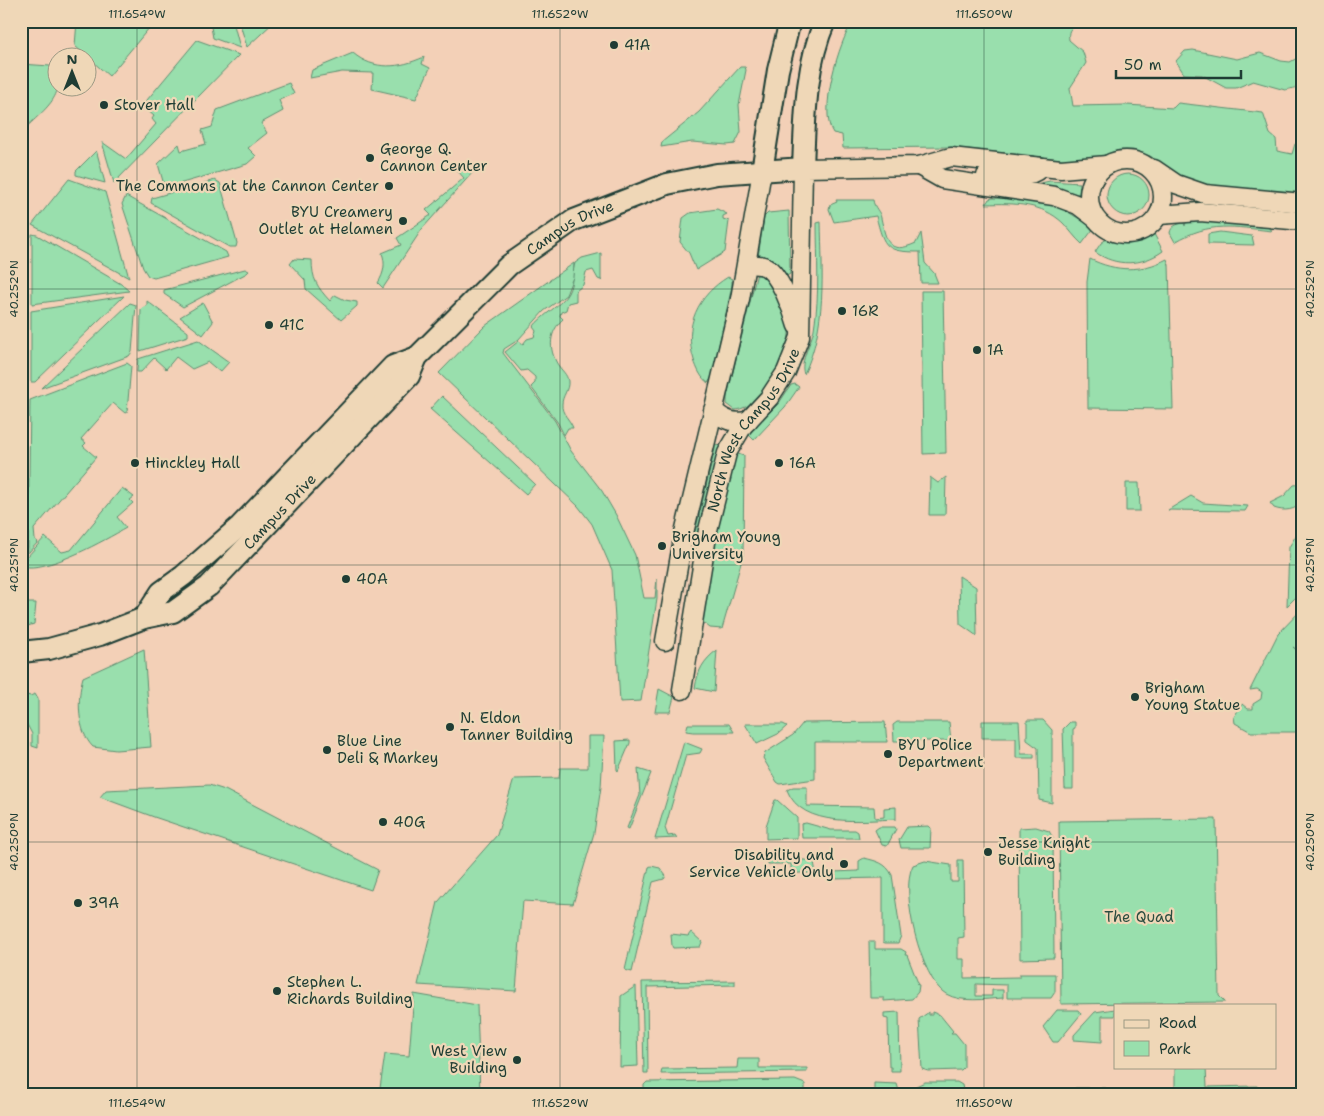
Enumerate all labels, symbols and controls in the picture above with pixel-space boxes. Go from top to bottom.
text: 111.654°W [108,6,166,22]
text: 111.652°W [531,6,589,22]
text: 111.650°W [955,6,1013,22]
place label: 41A [624,35,651,55]
marker: 41A [608,39,620,51]
north arrow [48,48,98,98]
scale bar [1116,48,1242,80]
text: N [66,50,78,68]
text: 50 m [1124,55,1162,75]
place label: Stover Hall [114,95,195,115]
marker: Stover Hall [98,99,110,111]
place label: George Q. Cannon Center [380,139,488,176]
marker: George Q. Cannon Center [364,152,376,164]
place label: The Commons at the Cannon Center [116,176,379,196]
marker: The Commons at the Cannon Center [383,180,395,192]
street label: Campus Drive [522,196,617,260]
place label: BYU Creamery Outlet at Helamen [259,202,393,239]
marker: BYU Creamery Outlet at Helamen [397,215,409,227]
text: 40.252°N [6,260,22,318]
text: 40.252°N [1302,260,1318,318]
place label: 16R [852,301,879,321]
marker: 16R [836,305,848,317]
place label: 41C [279,315,304,335]
marker: 41C [263,319,275,331]
place label: 1A [987,340,1004,360]
marker: 1A [971,344,983,356]
street label: North West Campus Drive [703,345,805,514]
place label: Hinckley Hall [145,453,241,473]
place label: 16A [789,453,816,473]
marker: Hinckley Hall [129,457,141,469]
marker: 16A [773,457,785,469]
street label: Campus Drive [239,469,321,554]
place label: Brigham Young University [672,527,781,564]
text: 40.251°N [6,538,22,592]
text: 40.251°N [1302,538,1318,592]
marker: Brigham Young University [656,540,668,552]
place label: 40A [356,569,388,589]
marker: 40A [340,573,352,585]
place label: Brigham Young Statue [1145,678,1240,715]
marker: Brigham Young Statue [1129,691,1141,703]
place label: N. Eldon Tanner Building [460,708,573,745]
marker: N. Eldon Tanner Building [444,721,456,733]
place label: Blue Line Deli & Markey [337,731,438,768]
place label: BYU Police Department [898,735,983,772]
marker: Blue Line Deli & Markey [321,744,333,756]
marker: BYU Police Department [882,748,894,760]
place label: 40G [393,812,425,832]
text: 40.250°N [6,813,22,871]
text: 40.250°N [1302,813,1318,871]
marker: 40G [377,816,389,828]
place label: Jesse Knight Building [998,833,1090,870]
place label: Disability and Service Vehicle Only [689,845,834,882]
marker: Jesse Knight Building [982,846,994,858]
marker: Disability and Service Vehicle Only [838,858,850,870]
place label: 39A [88,893,119,913]
marker: 39A [72,897,84,909]
park label: The Quad [1104,907,1174,927]
place label: Stephen L. Richards Building [287,972,413,1009]
marker: Stephen L. Richards Building [271,985,283,997]
legend [1114,1004,1276,1068]
text: Road [1159,1013,1197,1033]
text: Park [1159,1039,1191,1059]
place label: West View Building [431,1041,507,1078]
marker: West View Building [511,1054,523,1066]
text: 111.654°W [108,1095,166,1111]
text: 111.652°W [531,1095,589,1111]
text: 111.650°W [955,1095,1013,1111]

